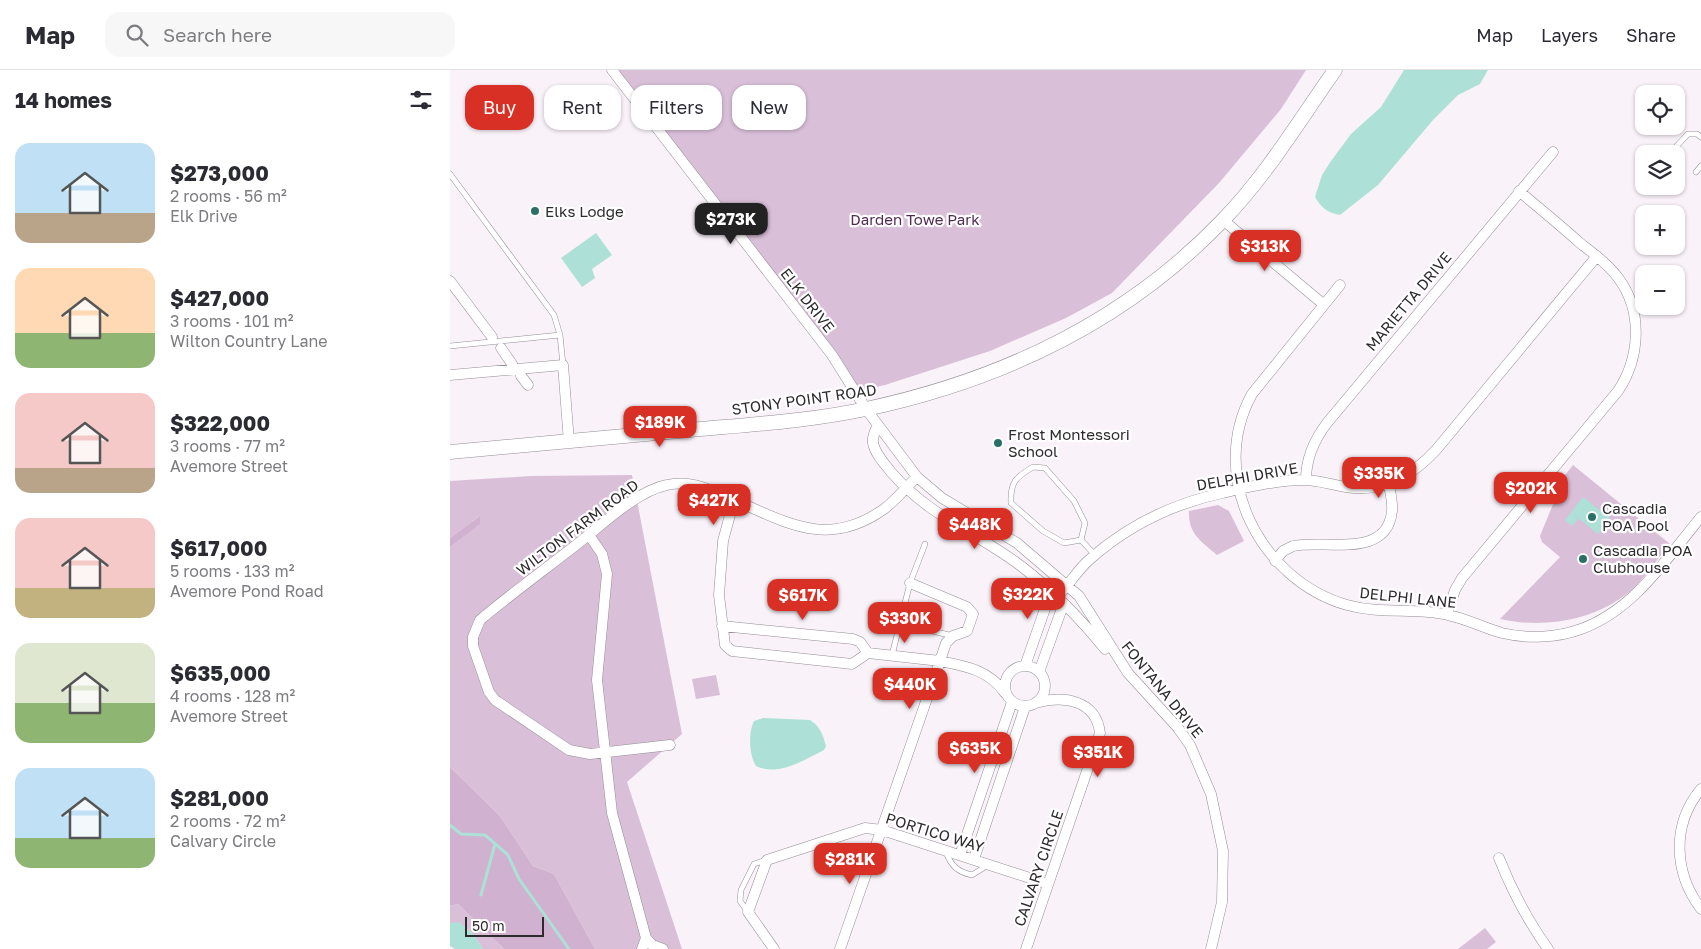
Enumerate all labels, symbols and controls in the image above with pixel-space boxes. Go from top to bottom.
search box [105,12,455,57]
text: Map [25,20,75,49]
icon: search [123,21,151,49]
text: Search here [163,23,272,46]
text: Map [1476,24,1513,46]
text: Layers [1541,24,1598,46]
text: Share [1626,24,1676,46]
chip: Buy [465,85,534,130]
chip: Rent [544,85,621,130]
chip: Filters [631,85,722,130]
chip: New [732,85,806,130]
map controls [1635,85,1685,315]
button: locate [1635,85,1685,135]
icon: filters [407,86,435,114]
text: 14 homes [15,87,112,113]
button: layers [1635,145,1685,195]
text: $273,000 [170,160,269,186]
icon: home [55,163,115,223]
text: 2 rooms · 56 m² [170,186,287,206]
place label: Elks Lodge [545,202,624,220]
pin: $273K [696,202,766,245]
marker: Elks Lodge [529,205,541,217]
button: + [1635,205,1685,255]
text: Elk Drive [170,206,238,226]
text: $273K [706,209,756,229]
park label: Darden Towe Park [850,210,980,228]
pin: $313K [1230,230,1300,272]
text: $313K [1240,236,1290,256]
street label: MARIETTA DRIVE [1361,248,1455,354]
street label: ELK DRIVE [777,264,839,336]
button: − [1635,265,1685,315]
text: $427,000 [170,285,269,311]
icon: home [55,288,115,348]
text: 3 rooms · 101 m² [170,311,293,331]
text: Wilton Country Lane [170,331,328,351]
street label: STONY POINT ROAD [730,380,878,418]
pin: $189K [625,406,695,448]
text: $322,000 [170,410,270,436]
text: $189K [635,412,685,432]
icon: home [55,413,115,473]
place label: Frost Montessori School [1008,425,1130,460]
text: 3 rooms · 77 m² [170,436,285,456]
marker: Frost Montessori School [992,437,1004,449]
text: Avemore Street [170,456,288,476]
pin: $335K [1344,456,1414,499]
street label: DELPHI DRIVE [1195,458,1299,494]
text: $335K [1353,463,1405,483]
pin: $202K [1496,472,1566,514]
street label: WILTON FARM ROAD [512,475,642,579]
text: $202K [1505,478,1557,498]
pin: $427K [679,484,749,526]
text: $427K [689,490,739,510]
place label: Cascadia POA Pool [1602,499,1669,534]
pin: $448K [940,508,1010,550]
marker: Cascadia POA Pool [1586,511,1598,523]
text: $448K [949,514,1001,534]
text: $617,000 [170,535,267,561]
icon: home [55,538,115,598]
place label: Cascadia POA Clubhouse [1593,541,1692,576]
marker: Cascadia POA Clubhouse [1577,553,1589,565]
text: 5 rooms · 133 m² [170,561,294,581]
pin: $617K [768,578,838,621]
pin: $322K [993,578,1063,620]
text: Avemore Pond Road [170,581,324,601]
street label: DELPHI LANE [1359,583,1457,611]
text: $322K [1002,584,1054,604]
text: $617K [778,585,828,605]
pin: $330K [870,602,940,644]
text: $330K [879,608,931,628]
street label: FONTANA DRIVE [1118,637,1208,741]
text: $635,000 [170,660,271,686]
icon: home [55,663,115,723]
pin: $440K [875,668,945,710]
text: $440K [884,674,936,694]
text: 4 rooms · 128 m² [170,686,295,706]
text: Avemore Street [170,706,288,726]
pin: $635K [940,732,1010,774]
pin: $351K [1063,736,1133,778]
text: $635K [949,738,1001,758]
text: $351K [1073,742,1123,762]
text: $281,000 [170,785,269,811]
icon: home [55,788,115,848]
street label: CALVARY CIRCLE [1010,807,1066,929]
street label: PORTICO WAY [884,809,987,856]
text: 2 rooms · 72 m² [170,811,286,831]
text: Calvary Circle [170,831,276,851]
pin: $281K [815,842,885,885]
text: $281K [825,849,875,869]
scale bar [465,914,544,937]
text: 50 m [472,917,505,934]

